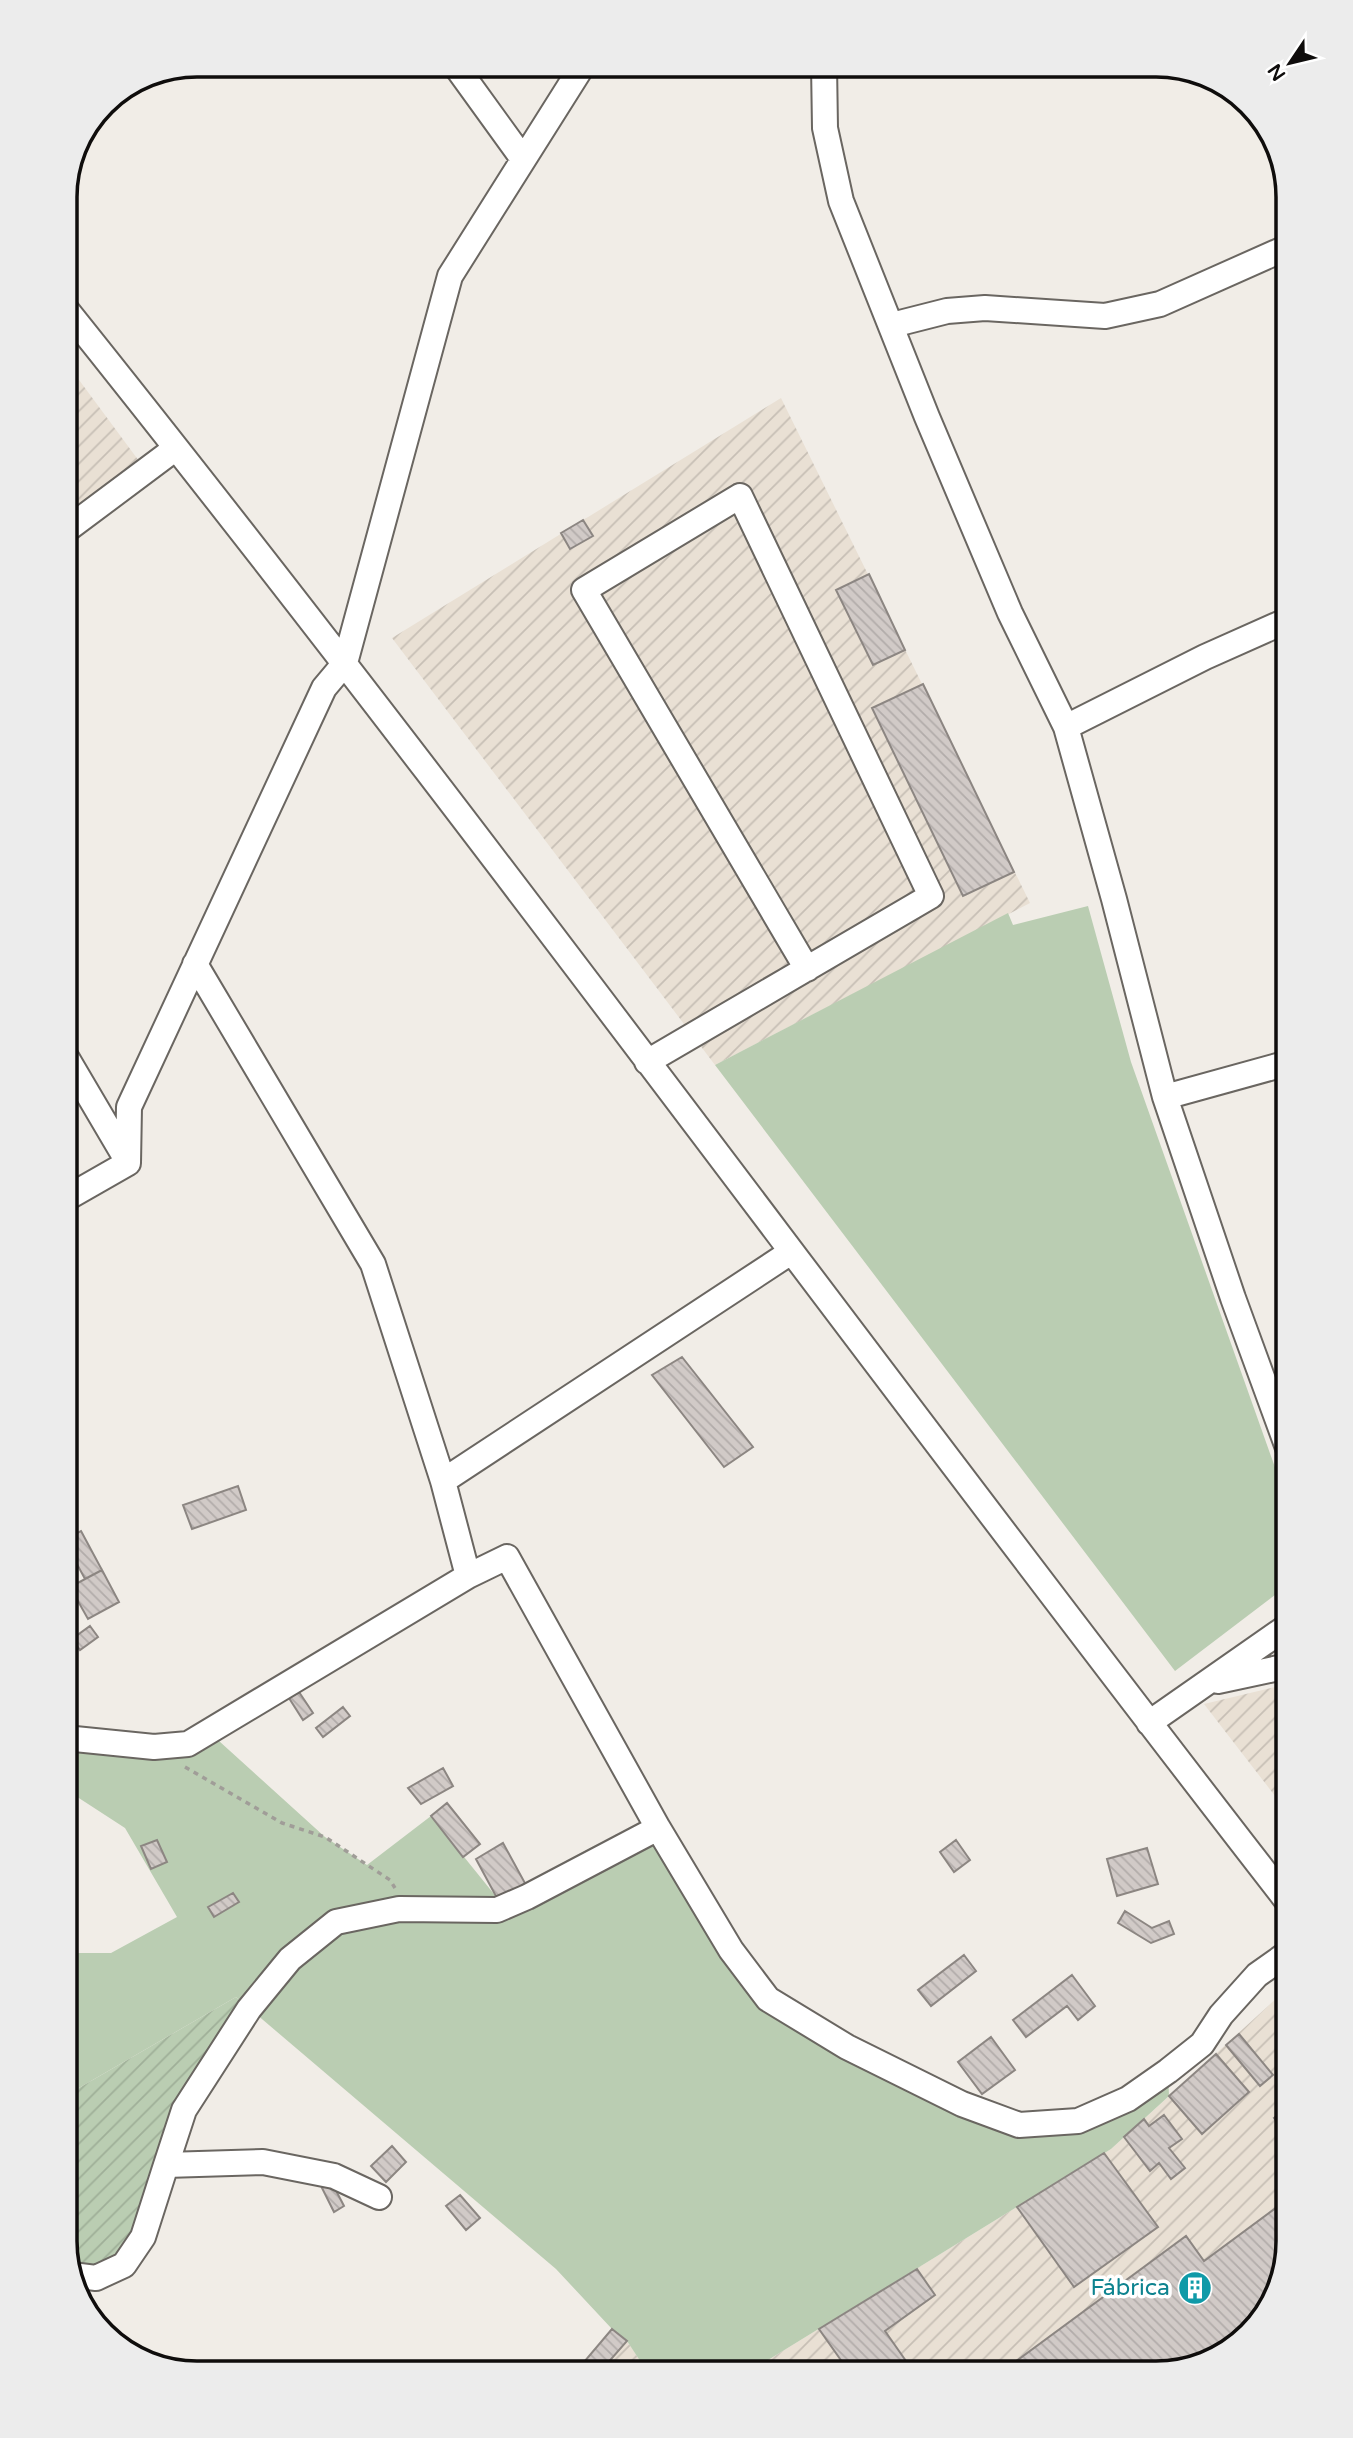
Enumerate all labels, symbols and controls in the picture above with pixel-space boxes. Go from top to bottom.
north arrow [1255,28,1325,98]
text: N [1264,60,1290,85]
building icon: Fábrica [1176,2269,1214,2307]
place label: Fábrica [1091,2274,1170,2302]

